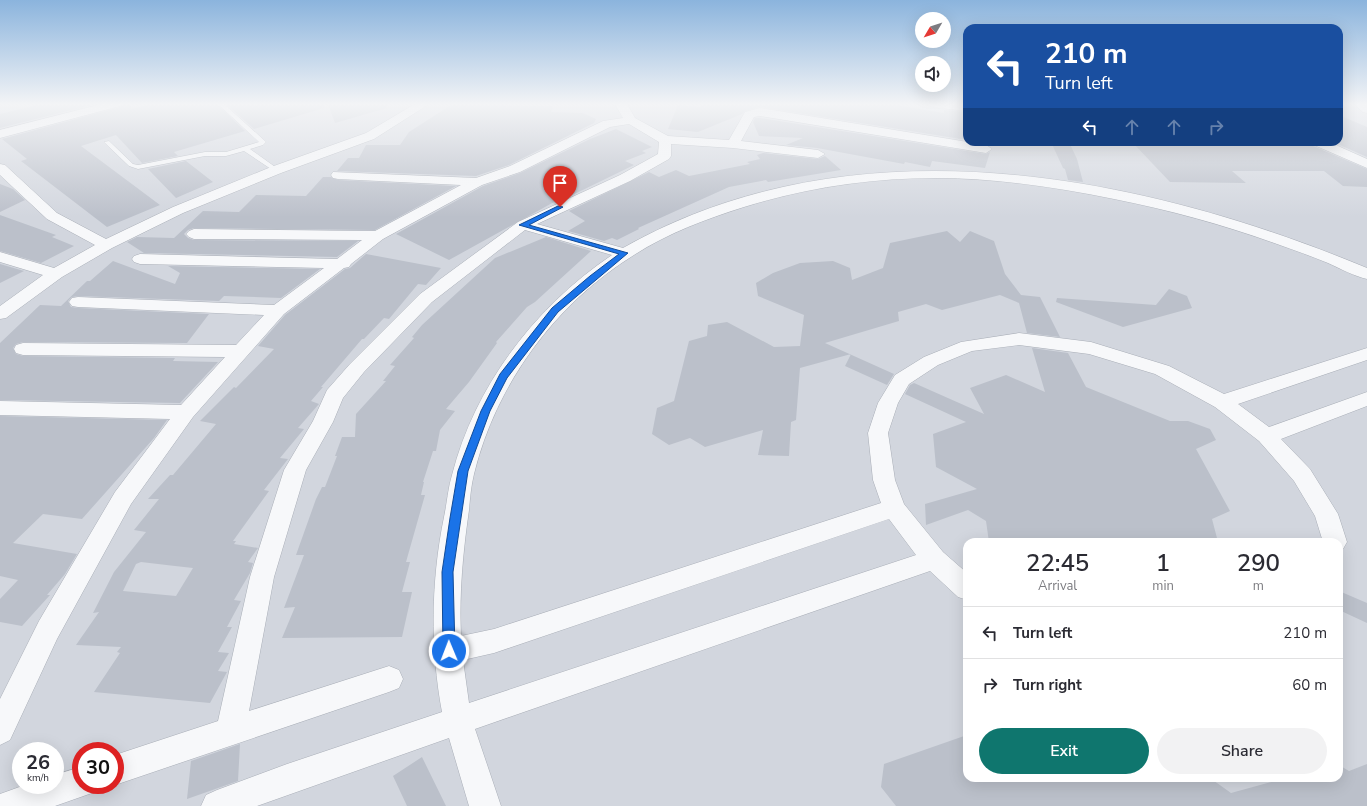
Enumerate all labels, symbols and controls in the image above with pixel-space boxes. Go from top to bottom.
north arrow [915,12,951,48]
map controls [915,12,951,92]
text: 210 m [1045,35,1128,73]
icon: left [979,40,1031,92]
button: sound [915,56,951,92]
text: Turn left [1045,71,1113,95]
icon: left [1079,116,1101,138]
icon: ahead [1121,116,1143,138]
icon: ahead [1163,116,1185,138]
icon: right [1205,116,1227,138]
pin [543,166,577,207]
icon: arrive [549,172,571,194]
text: 22:45 [1026,547,1089,579]
text: 1 [1156,547,1170,579]
text: 290 [1237,547,1280,579]
text: Arrival [1038,577,1077,595]
text: min [1152,577,1174,595]
text: m [1253,577,1264,595]
icon: left [979,622,1001,644]
text: Turn left [1013,623,1072,643]
text: 210 m [1283,623,1327,643]
position arrow [428,630,470,672]
icon: right [979,674,1001,696]
text: Turn right [1013,675,1082,695]
text: 60 m [1292,675,1327,695]
button: Exit [979,728,1149,774]
button: Share [1157,728,1327,774]
speed limit sign: 30 [72,742,124,794]
text: 26 [26,749,50,776]
text: km/h [27,771,49,785]

